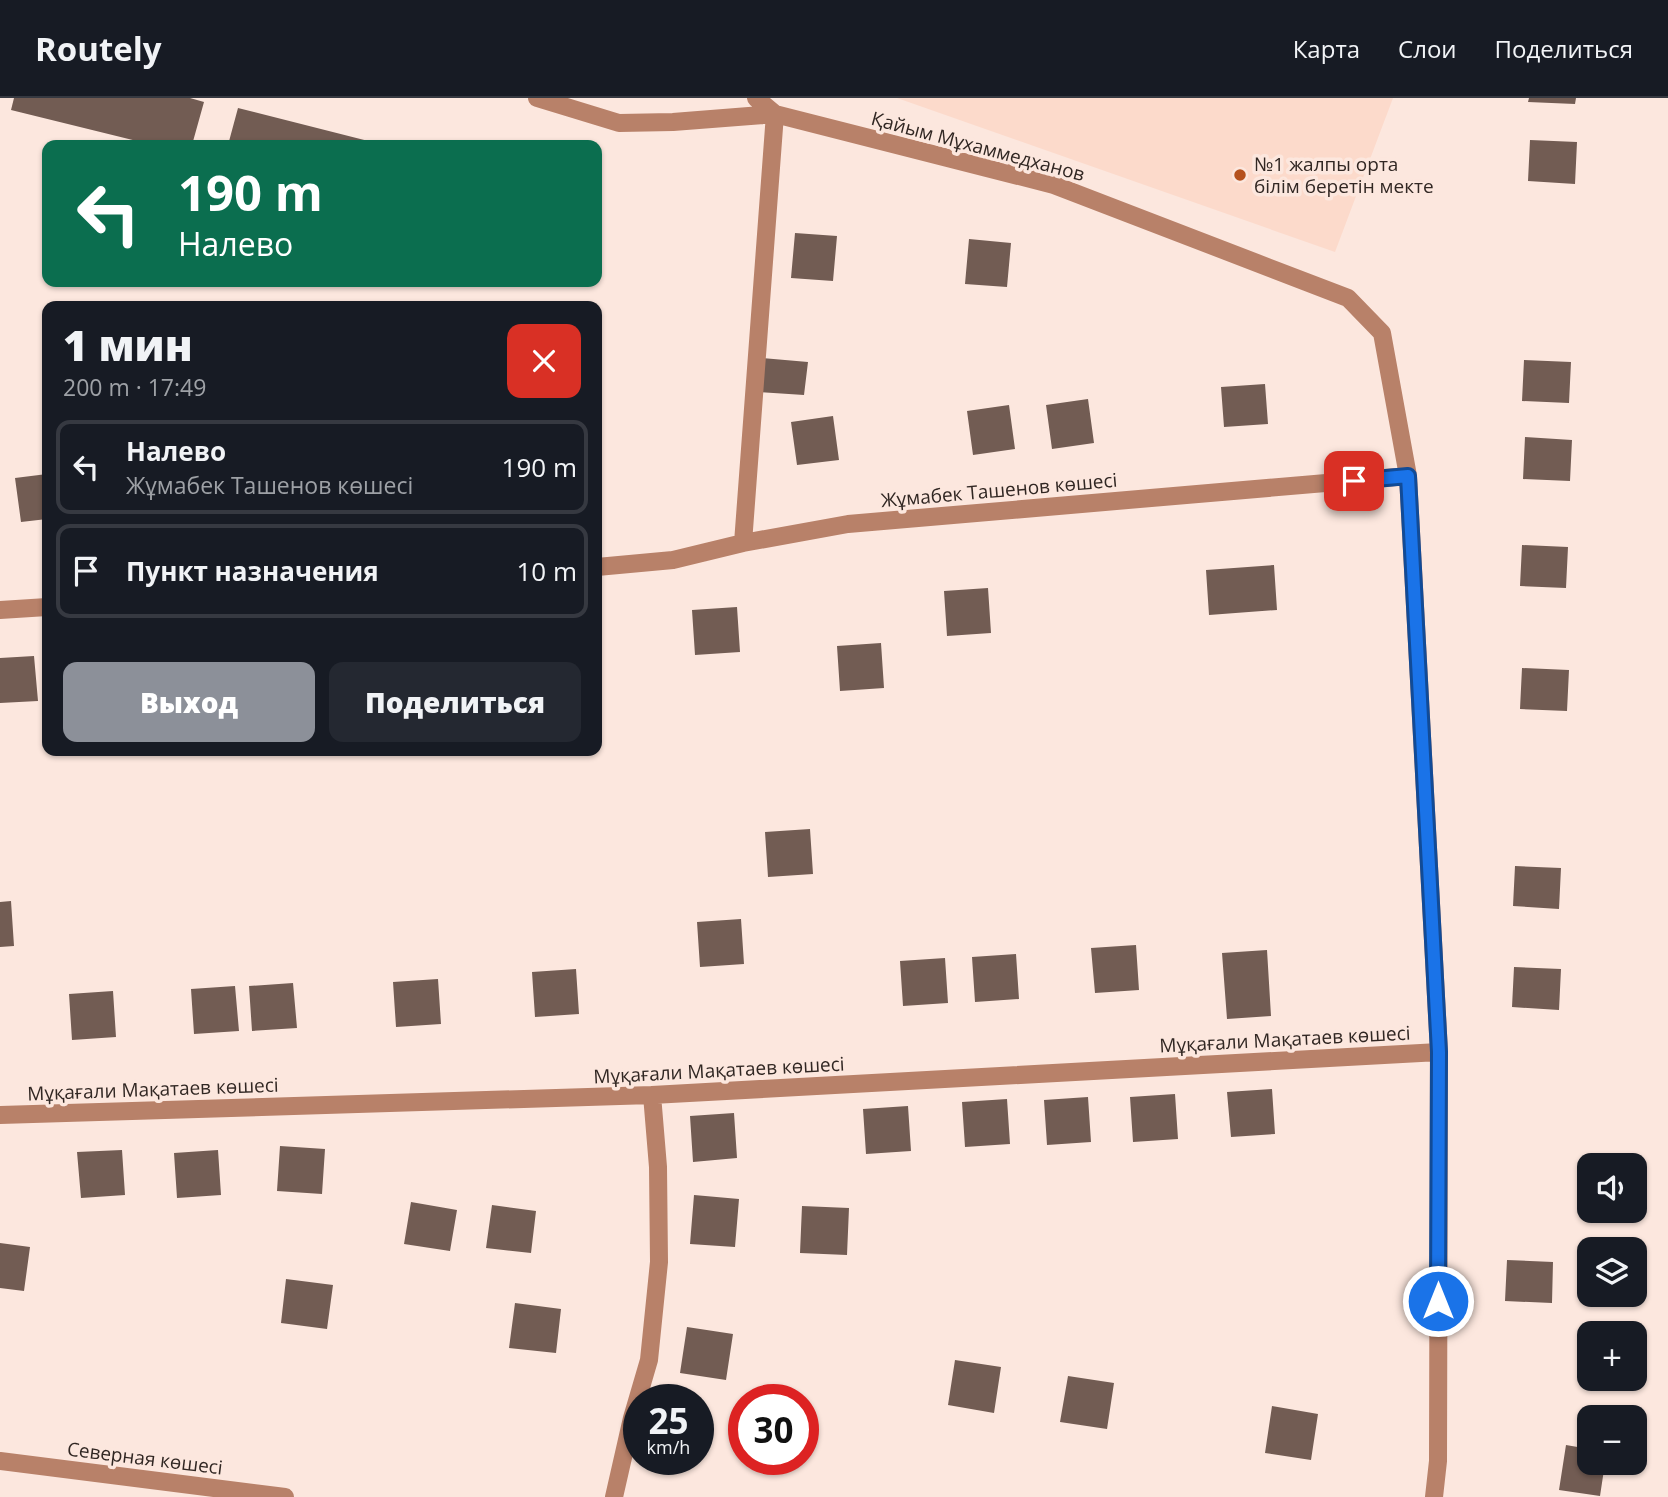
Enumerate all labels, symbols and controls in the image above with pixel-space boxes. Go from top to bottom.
text: Routely [35,26,162,71]
text: Карта [1293,32,1360,65]
text: Слои [1398,32,1457,65]
text: Поделиться [1495,32,1633,65]
street label: Қайым Мұхаммедханов [868,105,1088,187]
place label: №1 жалпы орта білім беретін мекте [1254,151,1434,199]
text: 190 m [178,159,323,225]
marker: №1 жалпы орта білім беретін мекте [1232,167,1248,183]
icon: left [63,168,154,259]
text: Налево [178,222,293,265]
text: 1 мин [63,316,193,373]
button: close [507,324,581,398]
text: 200 m · 17:49 [63,371,206,403]
text: Налево [126,433,226,469]
icon: left [67,448,105,486]
text: 190 m [502,449,577,485]
pin [1324,451,1384,511]
icon: arrive [1335,462,1373,500]
street label: Жұмабек Ташенов көшесі [880,467,1118,513]
text: Жұмабек Ташенов көшесі [126,469,413,501]
icon: arrive [67,552,105,590]
text: Пункт назначения [126,553,379,589]
text: 10 m [516,553,577,589]
button: Выход [63,662,315,742]
button: Поделиться [329,662,581,742]
street label: Мұқағали Мақатаев көшесі [1159,1019,1411,1059]
street label: Мұқағали Мақатаев көшесі [593,1050,845,1090]
street label: Мұқағали Мақатаев көшесі [27,1072,279,1106]
map controls [1577,1153,1647,1475]
button: sound [1577,1153,1647,1223]
button: layers [1577,1237,1647,1307]
position arrow [1401,1264,1475,1338]
button: + [1577,1321,1647,1391]
speed limit sign: 30 [728,1384,819,1475]
text: 25 [648,1397,689,1444]
button: − [1577,1405,1647,1475]
text: km/h [647,1435,690,1459]
street label: Северная көшесі [66,1436,224,1480]

